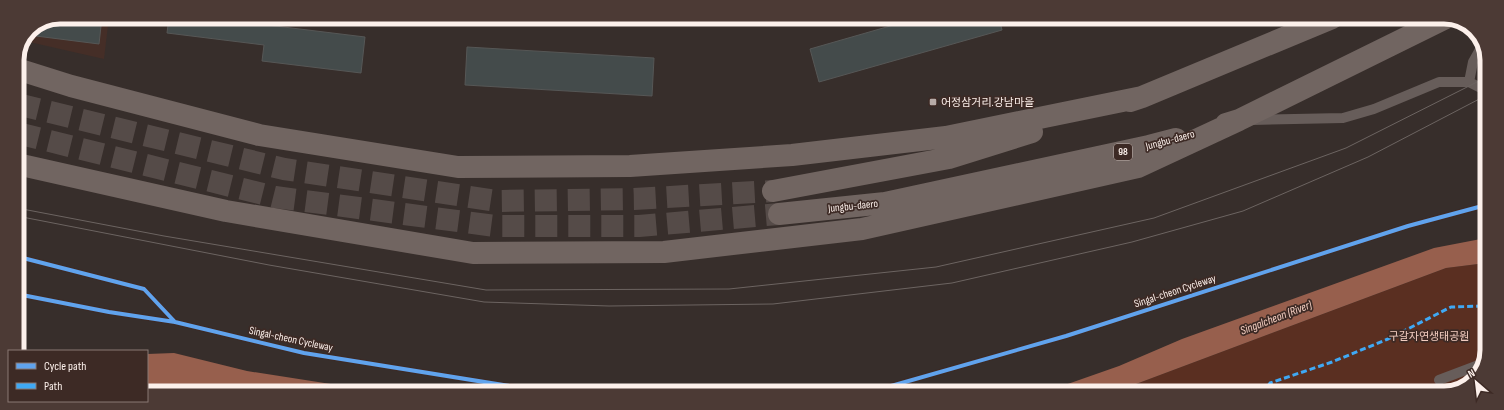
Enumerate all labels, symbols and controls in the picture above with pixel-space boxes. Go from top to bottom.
place label: 어정삼거리.강남마을 [941,96,1034,109]
marker: 어정삼거리.강남마을 [928,97,938,107]
street label: Jungbu-daero [1143,127,1196,153]
road number: 98 [1114,144,1132,160]
street label: Jungbu-daero [826,197,879,215]
street label: Singal-cheon Cycleway [1132,271,1218,310]
water label: Singalcheon (River) [1238,297,1314,339]
street label: Singal-cheon Cycleway [248,324,335,354]
park label: 구갈자연생태공원 [1389,330,1469,343]
legend [8,350,148,402]
text: Cycle path [44,359,86,374]
north arrow [1456,362,1496,402]
text: N [1466,366,1477,381]
text: Path [44,379,62,394]

